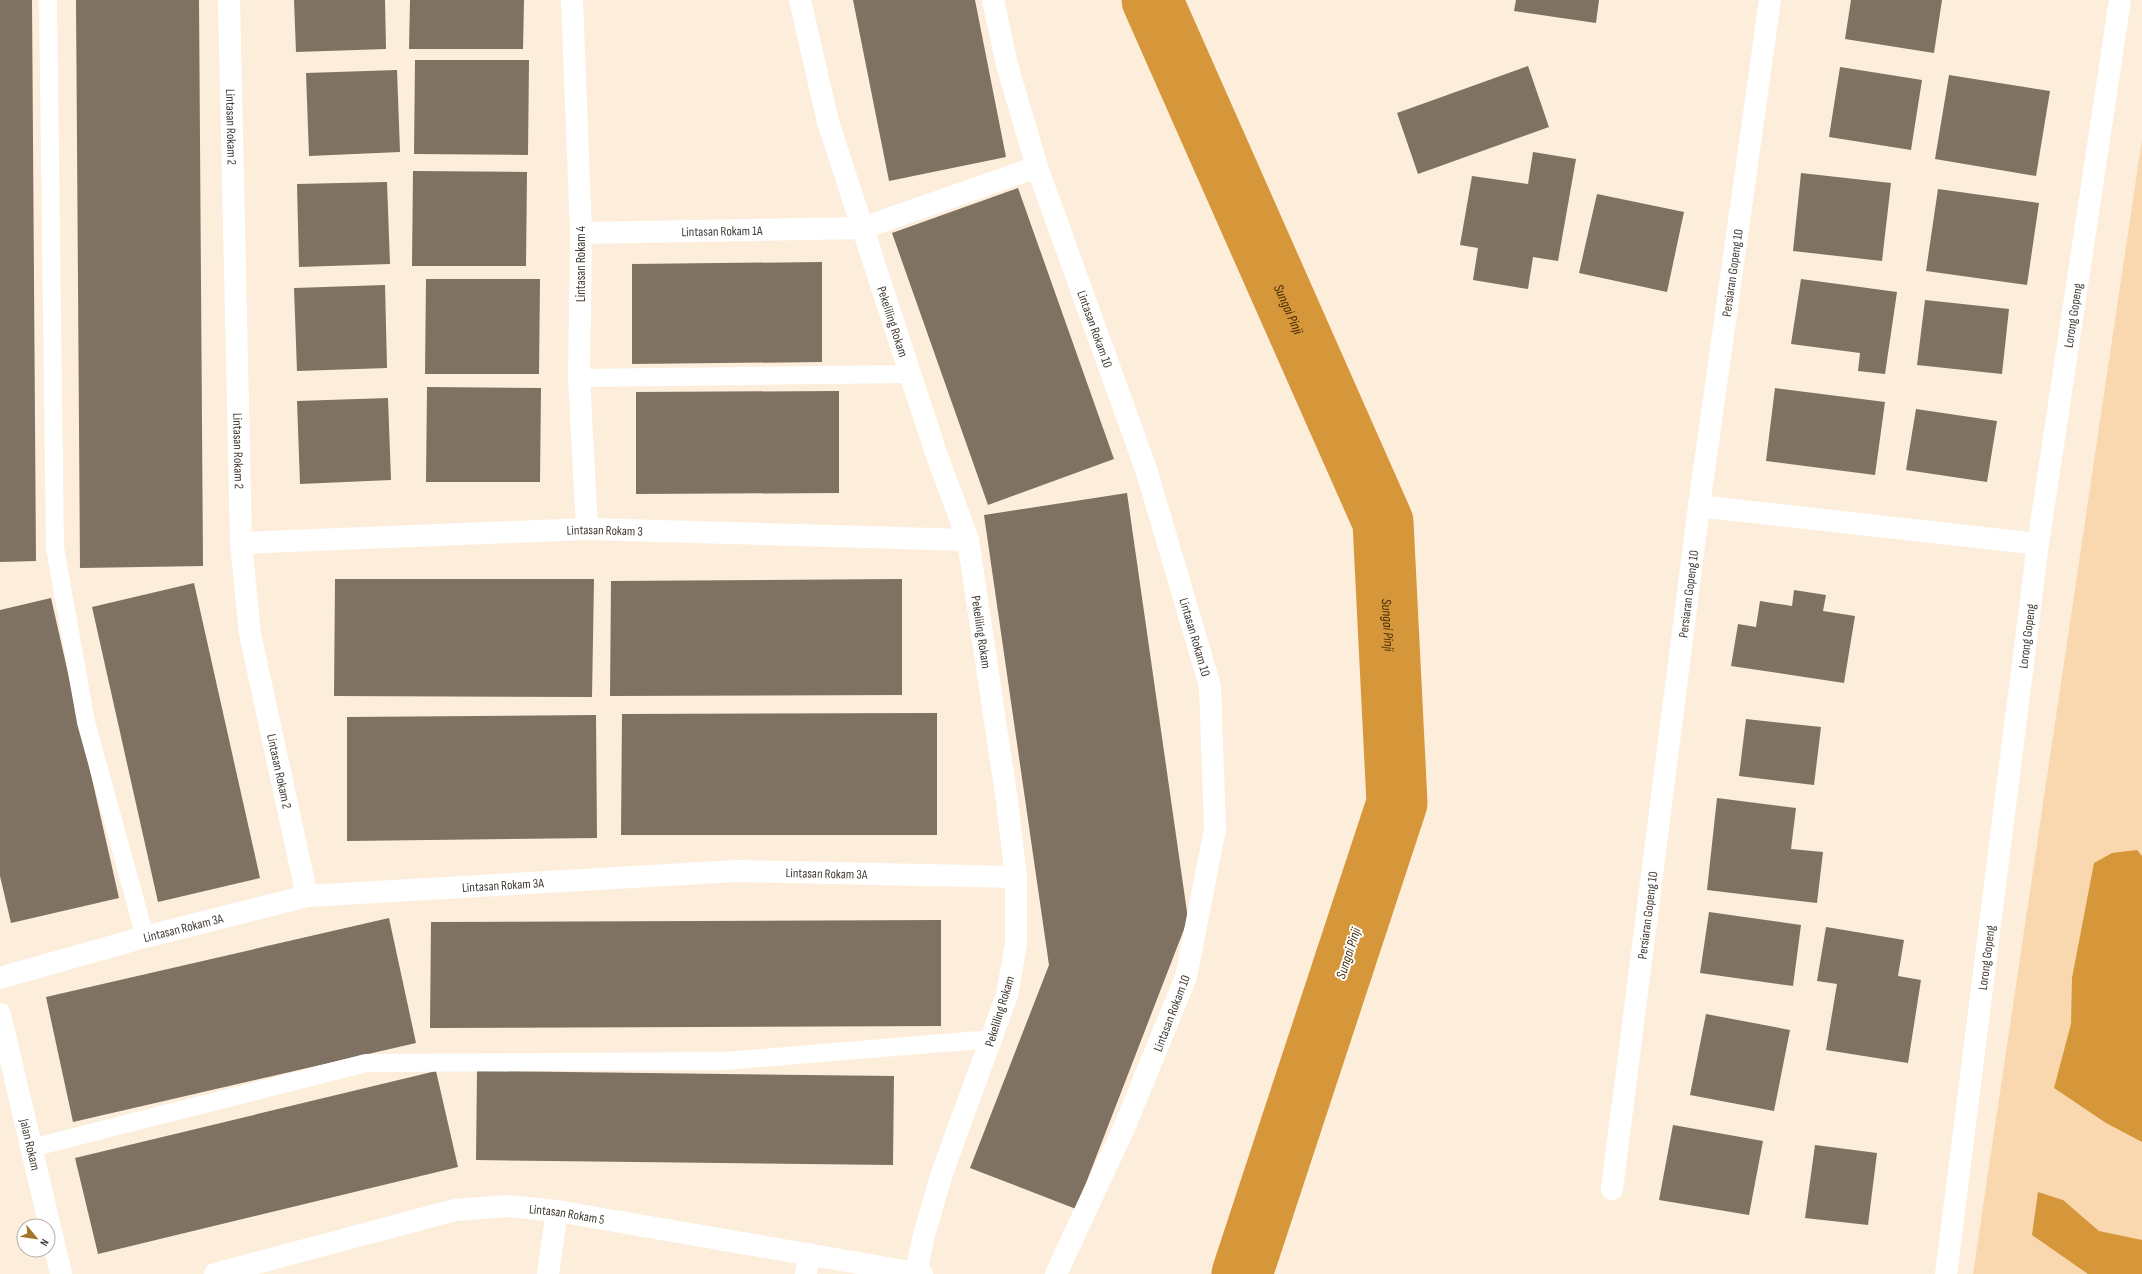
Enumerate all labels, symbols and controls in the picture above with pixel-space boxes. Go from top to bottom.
street label: Lintasan Rokam 2 [222,89,240,165]
street label: Lintasan Rokam 1A [681,223,763,240]
street label: Lintasan Rokam 4 [573,225,589,302]
street label: Persiaran Gopeng 10 [1719,228,1747,318]
water label: Sungai Pinji [1270,282,1307,337]
street label: Lorong Gopeng [2061,282,2086,349]
street label: Pekeliling Rokam [873,284,911,359]
street label: Lintasan Rokam 10 [1073,288,1116,370]
street label: Lintasan Rokam 2 [229,413,247,489]
street label: Lintasan Rokam 3 [566,522,643,540]
street label: Persiaran Gopeng 10 [1675,549,1702,639]
street label: Pekeliling Rokam [967,595,994,670]
street label: Lintasan Rokam 10 [1175,596,1214,679]
water label: Sungai Pinji [1378,598,1397,652]
street label: Lorong Gopeng [2015,603,2039,670]
street label: Lintasan Rokam 2 [263,733,295,810]
street label: Lintasan Rokam 3A [785,865,868,883]
street label: Persiaran Gopeng 10 [1634,870,1661,960]
street label: Lintasan Rokam 3A [462,875,545,896]
street label: Lintasan Rokam 3A [142,910,225,946]
street label: Lorong Gopeng [1975,924,1999,991]
water label: Sungai Pinji [1332,925,1365,981]
street label: Lintasan Rokam 10 [1150,972,1194,1054]
street label: Pekeliling Rokam [982,974,1018,1049]
street label: Jalan Rokam [16,1116,43,1172]
street label: Lintasan Rokam 5 [528,1201,606,1228]
north arrow [16,1218,56,1258]
text: N [37,1237,51,1248]

